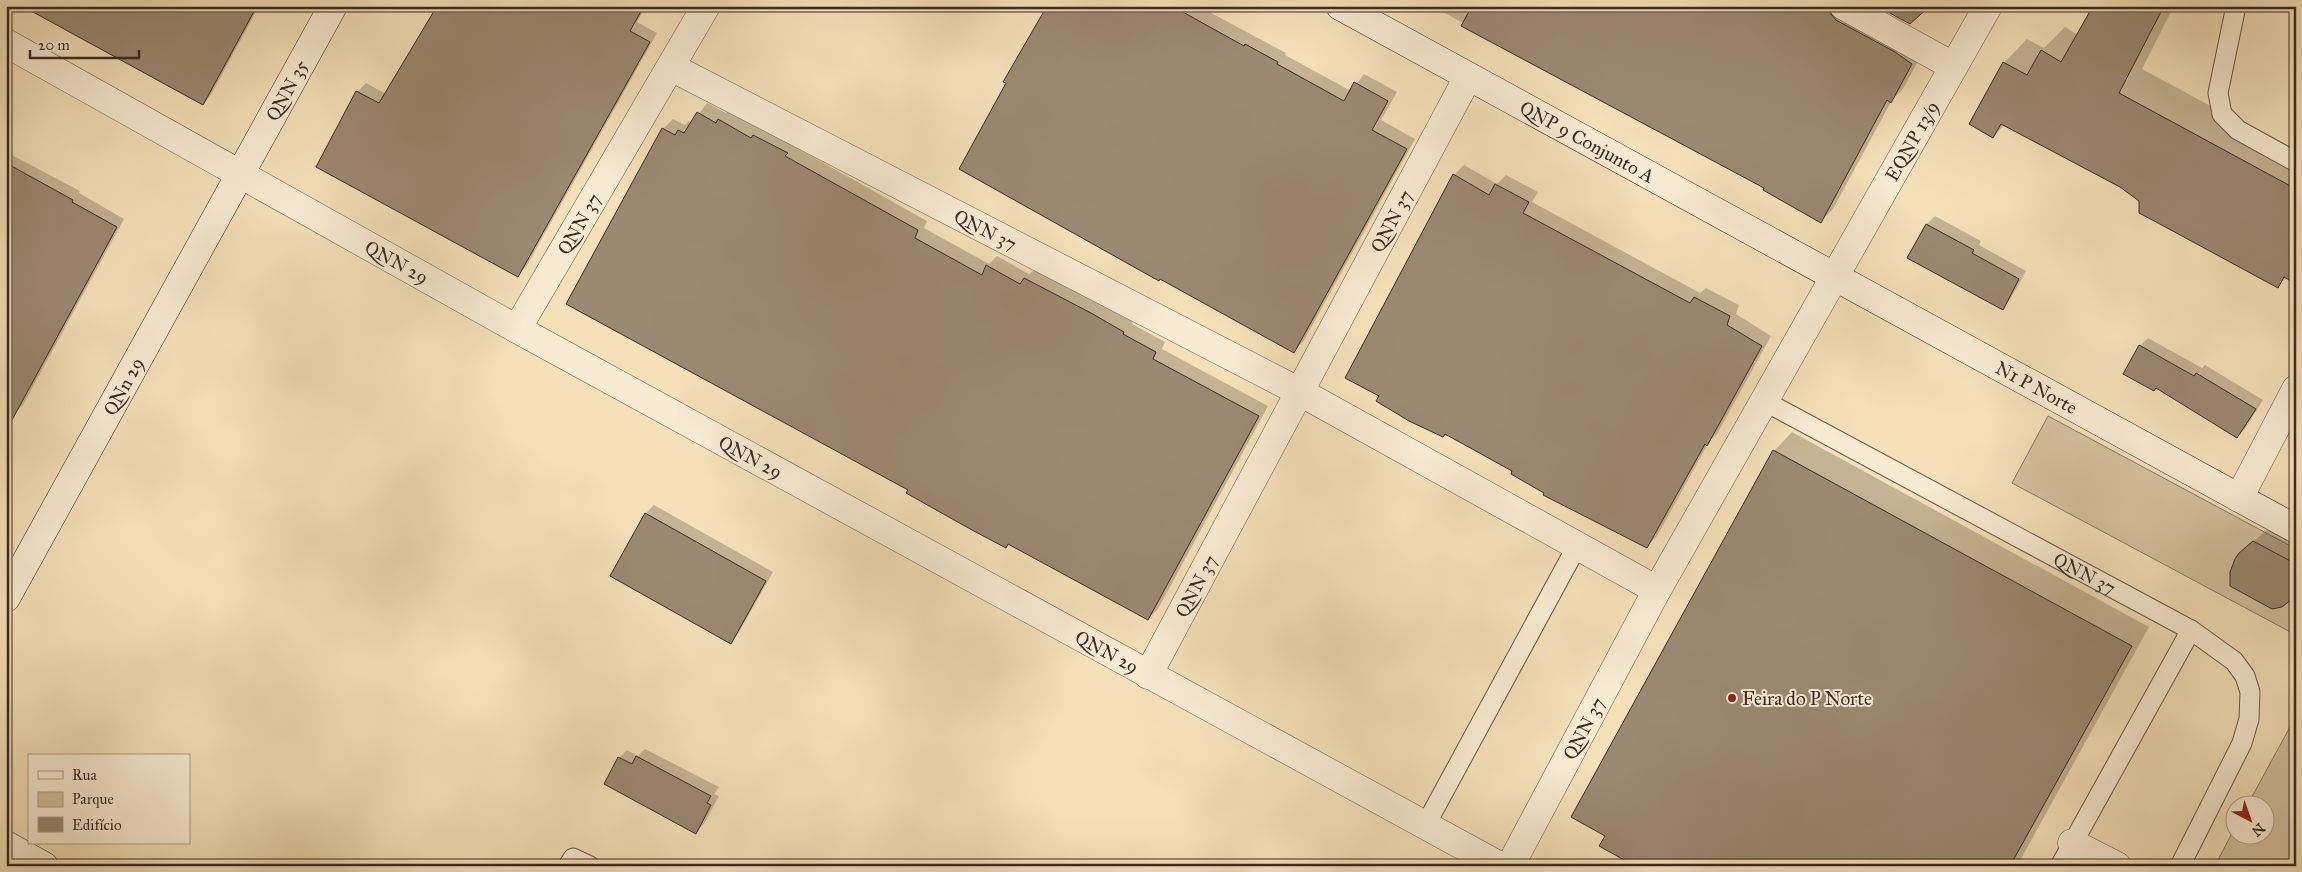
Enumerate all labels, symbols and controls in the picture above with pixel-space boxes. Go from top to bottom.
scale bar [30,28,139,60]
text: 20 m [38,36,70,54]
street label: QNN 35 [261,56,313,125]
street label: QNP 9 Conjunto A [1516,96,1659,188]
street label: EQNP 13/9 [1880,97,1944,185]
street label: QNN 37 [1365,186,1417,256]
street label: QNN 37 [552,189,606,259]
street label: QNN 37 [950,204,1020,256]
street label: QNN 29 [361,235,432,289]
street label: QNn 29 [98,353,149,420]
street label: N1 P Norte [1991,356,2081,419]
street label: QNN 29 [715,430,786,484]
street label: QNN 37 [2049,547,2120,600]
street label: QNN 37 [1170,551,1222,621]
street label: QNN 29 [1071,625,1143,678]
place label: Feira do P Norte [1742,687,1872,710]
marker: Feira do P Norte [1726,692,1738,704]
street label: QNN 37 [1558,693,1610,764]
legend [28,754,190,844]
text: Rua [72,766,97,784]
text: Parque [72,790,114,809]
north arrow [2224,794,2274,844]
text: Edifício [72,816,122,834]
text: N [2248,819,2268,840]

